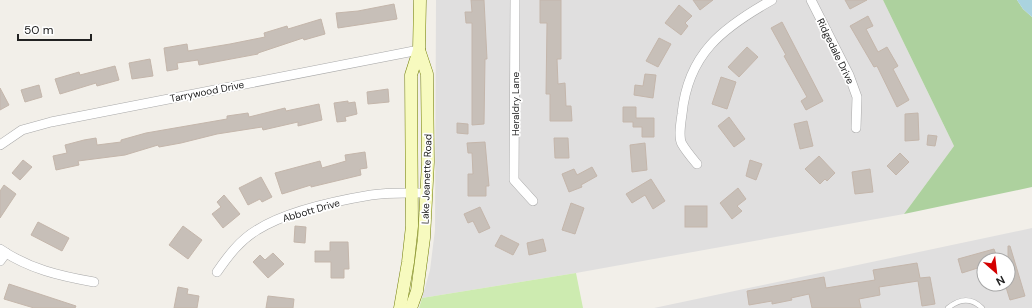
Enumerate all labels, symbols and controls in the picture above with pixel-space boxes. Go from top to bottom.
scale bar [18,16,91,42]
street label: Ridgedale Drive [814,16,857,87]
text: 50 m [24,22,53,38]
street label: Heraldry Lane [509,72,522,136]
street label: Tarrywood Drive [169,78,246,105]
street label: Lake Jeanette Road [418,134,435,224]
street label: Abbott Drive [281,196,342,225]
north arrow [976,252,1016,292]
text: N [994,273,1008,289]

